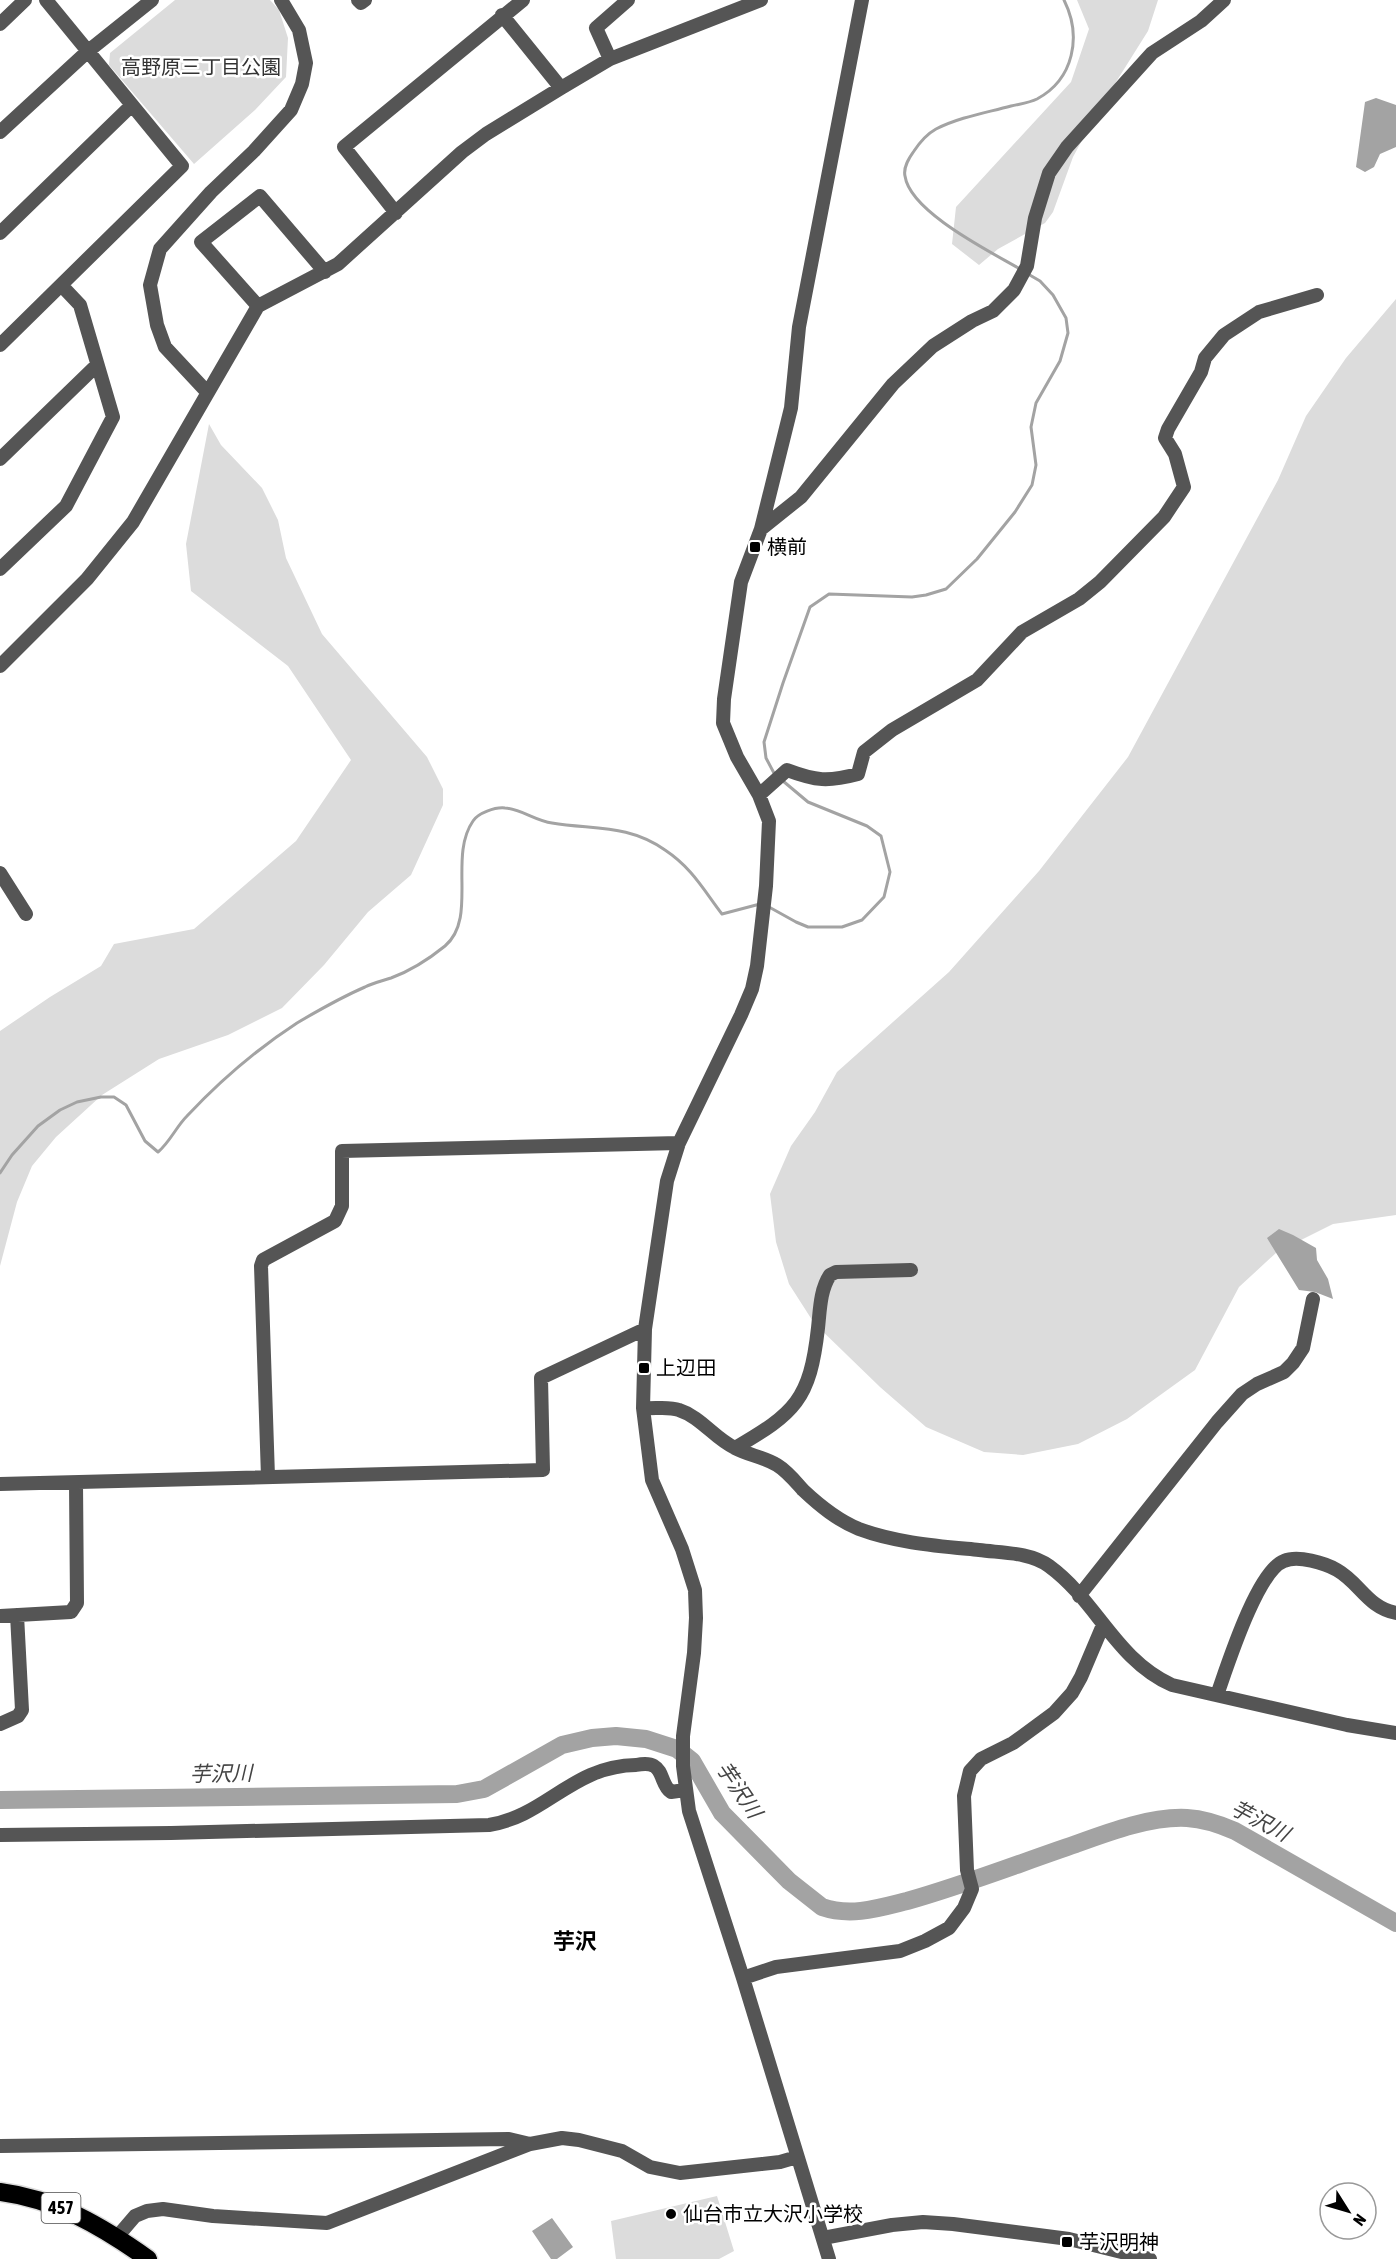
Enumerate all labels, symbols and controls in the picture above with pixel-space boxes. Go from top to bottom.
park label: 高野原三丁目公園 [121,55,281,78]
place label: 横前 [767,535,807,558]
marker: 横前 [748,540,762,554]
place label: 上辺田 [656,1356,716,1379]
marker: 上辺田 [637,1361,651,1375]
water label: 芋沢川 [712,1757,769,1824]
water label: 芋沢川 [189,1760,255,1786]
water label: 芋沢川 [1227,1795,1296,1846]
district label: 芋沢 [553,1928,597,1954]
north arrow [1318,2181,1378,2241]
road number: 457 [42,2193,80,2223]
place label: 仙台市立大沢小学校 [683,2202,863,2225]
marker: 仙台市立大沢小学校 [664,2207,678,2221]
text: N [1350,2211,1370,2229]
place label: 芋沢明神 [1079,2230,1159,2253]
marker: 芋沢明神 [1060,2235,1074,2249]

